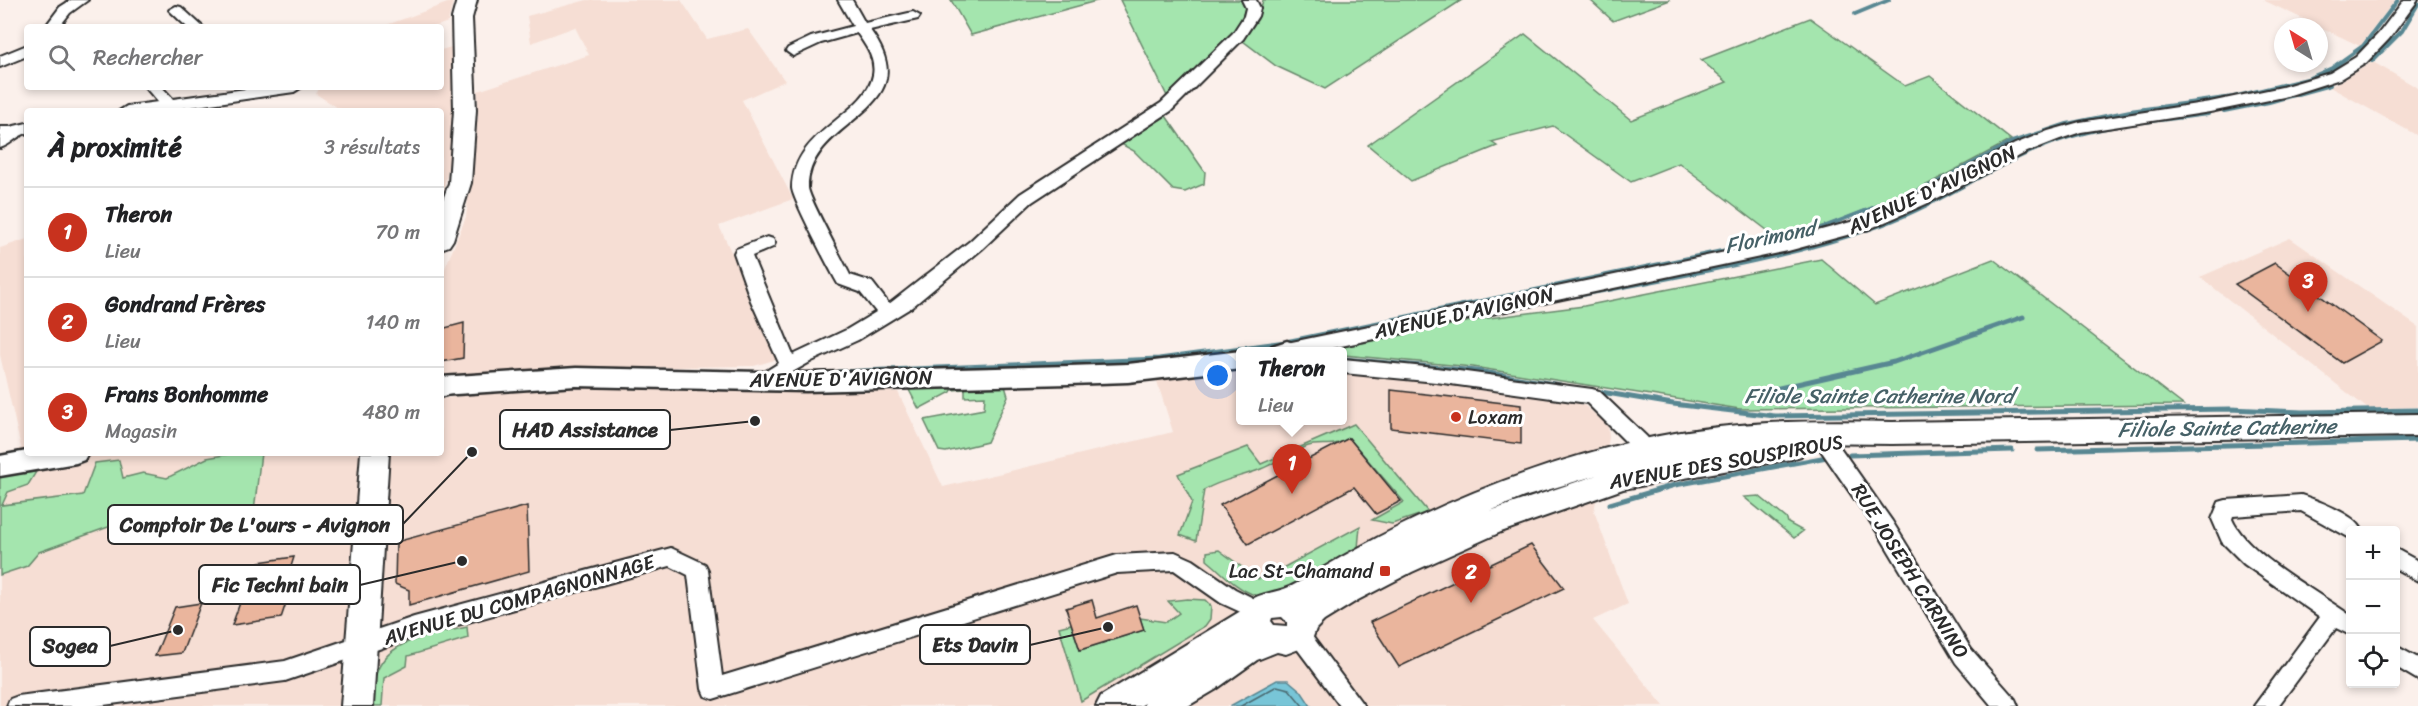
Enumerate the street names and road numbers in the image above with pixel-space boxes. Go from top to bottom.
street label: AVENUE D'AVIGNON [1841,135,2022,245]
street label: AVENUE D'AVIGNON [1370,277,1557,349]
street label: AVENUE D'AVIGNON [748,360,933,398]
street label: AVENUE DES SOUSPIROUS [1605,424,1846,500]
street label: RUE JOSEPH CARNINO [1842,476,1978,666]
street label: AVENUE DU COMPAGNONNAGE [378,544,660,656]

